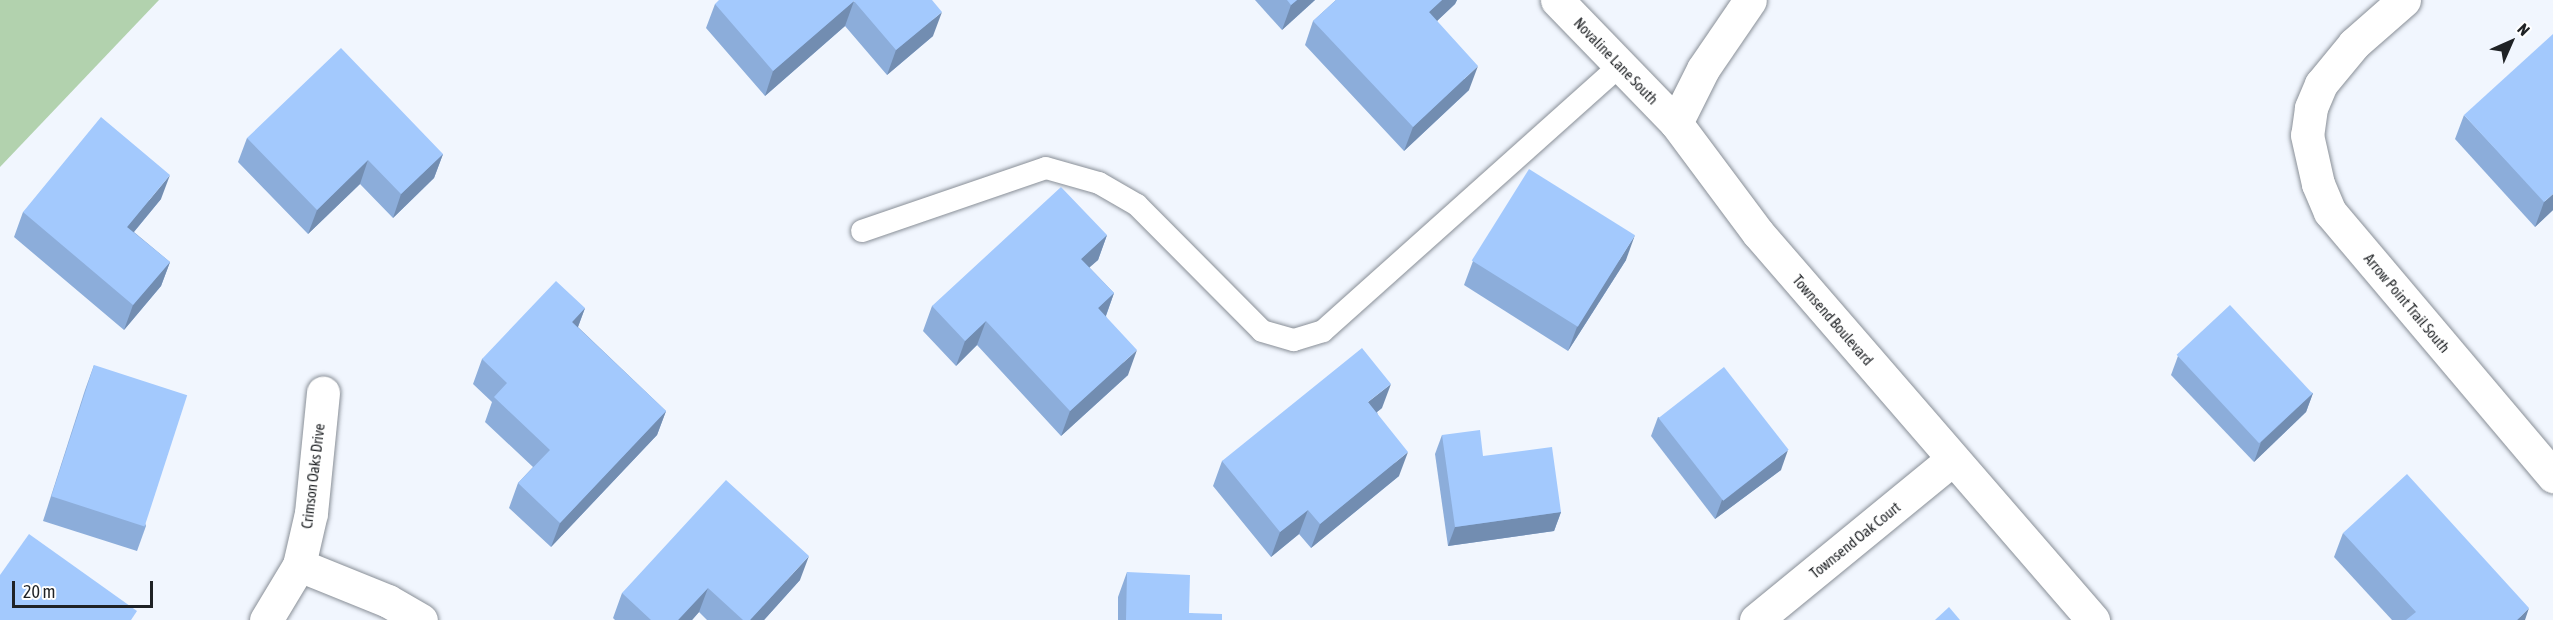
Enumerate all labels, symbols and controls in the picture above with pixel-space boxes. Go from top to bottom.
north arrow [2481,12,2541,72]
street label: Novaline Lane South [1570,14,1662,108]
text: N [2514,20,2533,39]
street label: Arrow Point Trail South [2360,250,2454,356]
street label: Townsend Boulevard [1789,271,1877,369]
street label: Crimson Oaks Drive [298,422,328,530]
street label: Townsend Oak Court [1806,498,1904,582]
scale bar [15,569,156,607]
text: 20 m [23,581,55,602]

